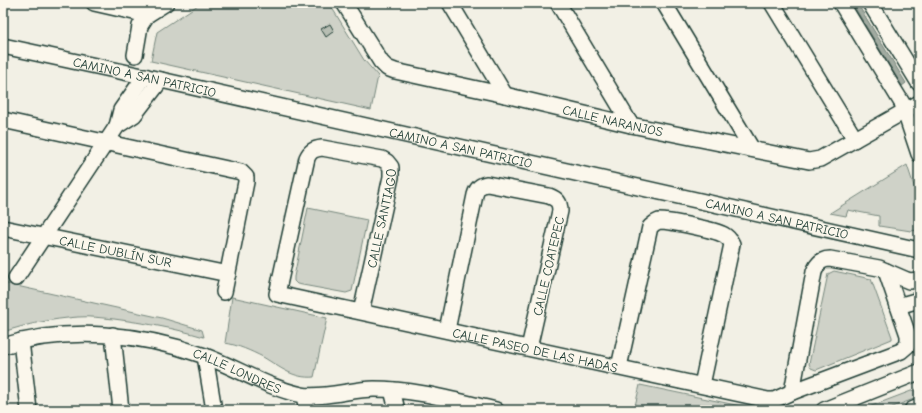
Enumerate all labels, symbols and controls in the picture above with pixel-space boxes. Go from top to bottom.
street label: CAMINO A SAN PATRICIO [72,54,218,100]
street label: CALLE NARANJOS [561,102,664,139]
street label: CAMINO A SAN PATRICIO [388,124,534,171]
street label: CALLE SANTIAGO [364,169,399,269]
street label: CAMINO A SAN PATRICIO [704,195,850,242]
street label: CALLE COATEPEC [530,215,567,317]
street label: CALLE DUBLÍN SUR [58,233,173,270]
street label: CALLE PASEO DE LAS HADAS [451,325,619,375]
street label: CALLE LONDRES [191,345,283,397]

